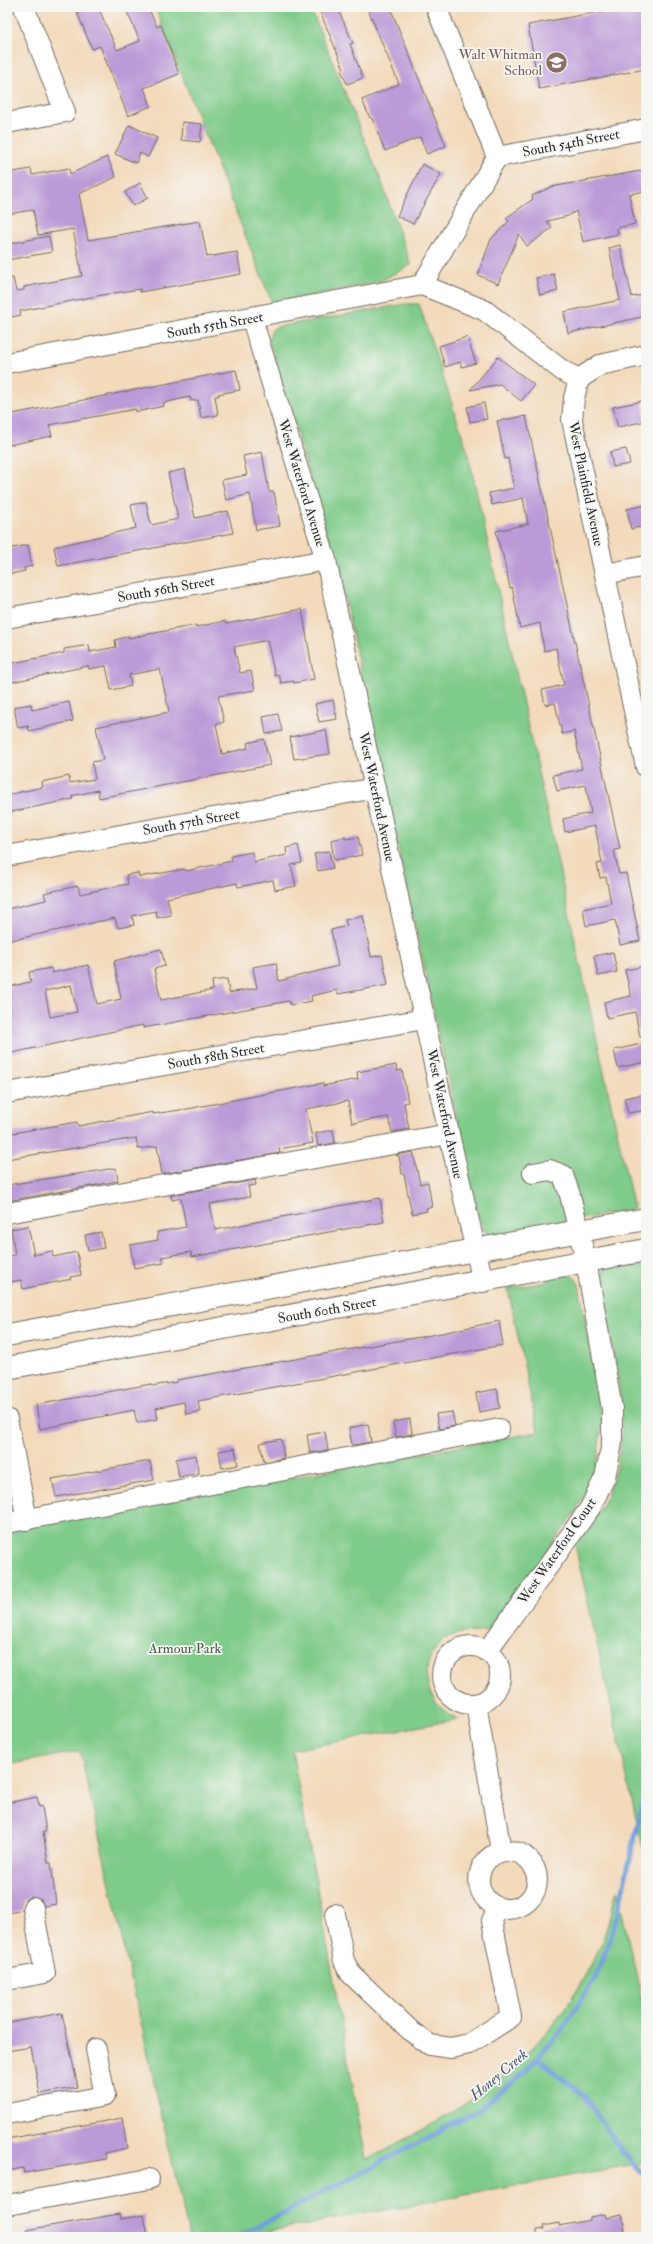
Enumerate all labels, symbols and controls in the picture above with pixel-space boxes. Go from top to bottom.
place label: Walt Whitman School [457,46,542,79]
school or university icon: Walt Whitman School [544,49,570,75]
street label: South 54th Street [521,125,621,161]
street label: South 55th Street [166,308,265,342]
street label: West Waterford Avenue [274,416,329,549]
street label: West Plainfield Avenue [564,419,608,548]
street label: South 56th Street [116,572,216,606]
street label: West Waterford Avenue [355,730,399,864]
street label: South 57th Street [141,805,241,839]
street label: South 58th Street [166,1039,266,1073]
street label: West Waterford Avenue [423,1047,467,1181]
street label: South 60th Street [277,1293,378,1327]
street label: West Waterford Court [513,1494,600,1608]
park label: Armour Park [148,1640,222,1657]
water label: Honey Creek [465,2045,532,2105]

